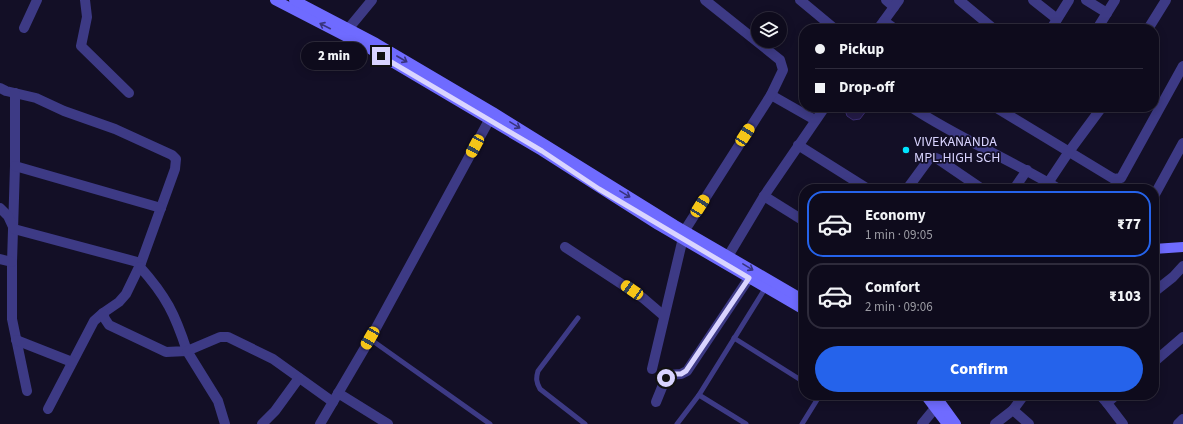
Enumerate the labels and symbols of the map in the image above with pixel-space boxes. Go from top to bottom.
one-way arrow [319,22,331,29]
callout: 2 min [301,42,367,70]
route end [372,47,390,65]
one-way arrow [396,55,408,63]
one-way arrow [509,121,521,129]
car [733,122,757,148]
place label: VIVEKANANDA MPL.HIGH SCH [914,132,1000,168]
car [464,133,486,159]
marker: VIVEKANANDA MPL.HIGH SCH [901,145,911,155]
one-way arrow [619,190,631,198]
car [689,193,711,219]
one-way arrow [742,263,753,271]
car [619,278,645,302]
car [359,325,381,351]
route start [657,369,675,387]

